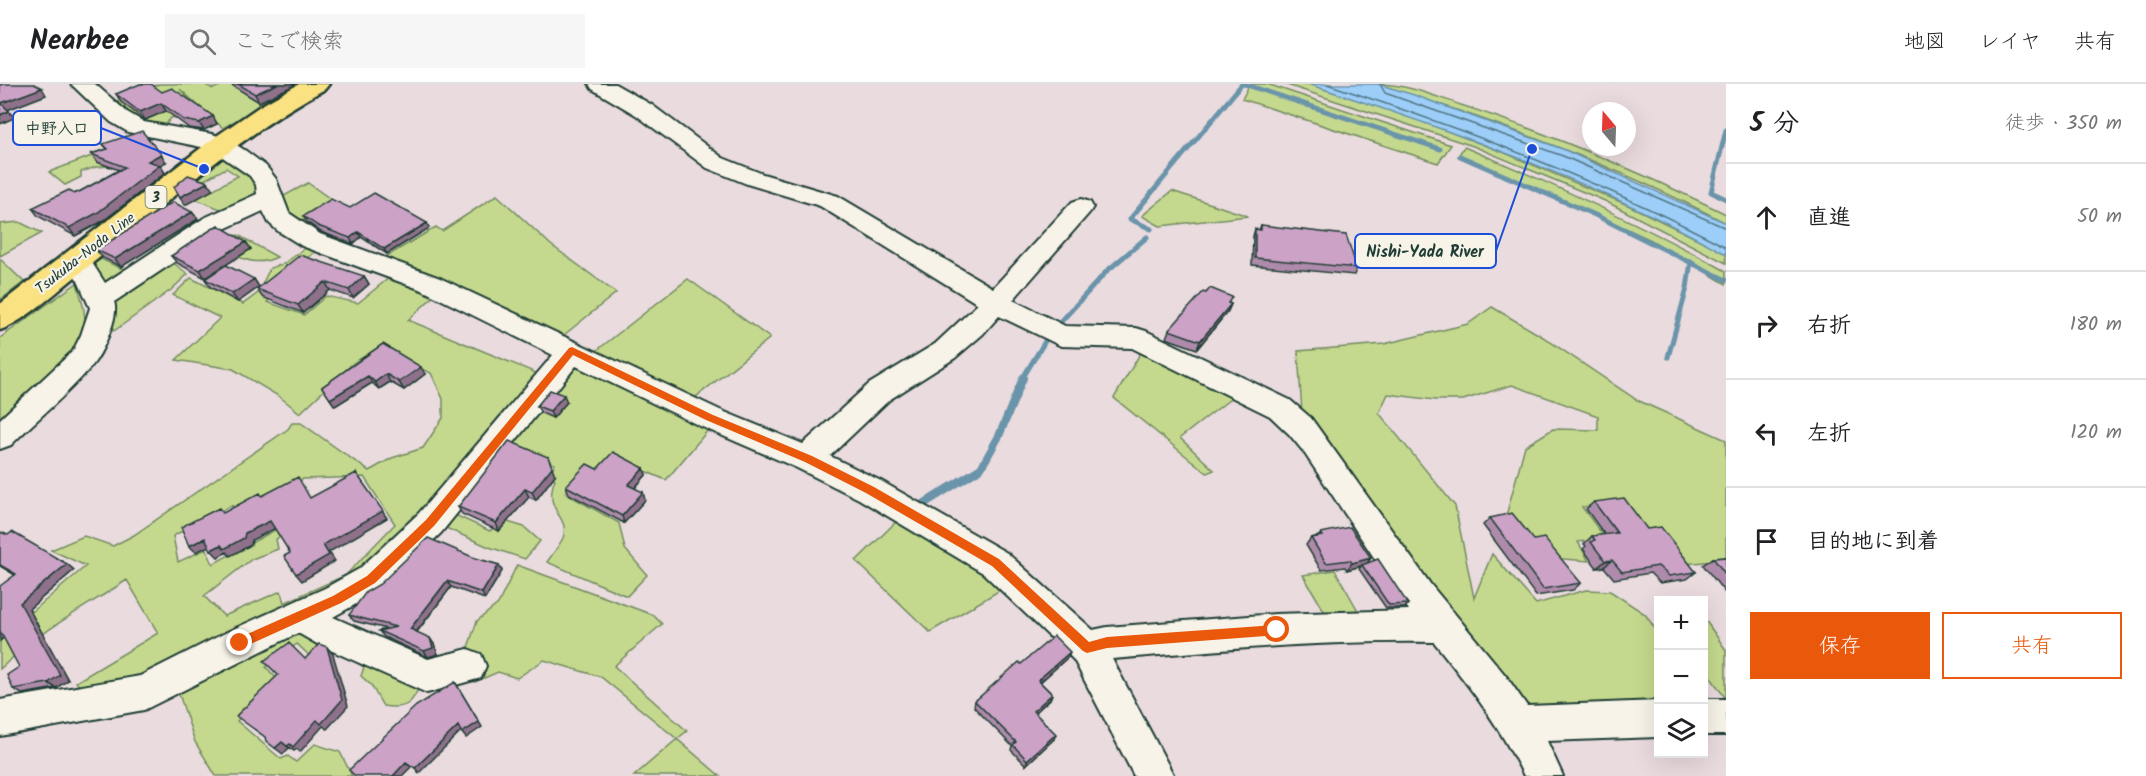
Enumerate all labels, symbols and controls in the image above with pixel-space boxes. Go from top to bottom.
search box [165,14,585,68]
text: Nearbee [30,19,129,64]
icon: search [186,25,219,58]
text: ここで検索 [234,25,344,60]
text: 地図 [1904,26,1946,59]
text: レイヤ [1979,26,2041,59]
text: 共有 [2074,26,2116,59]
north arrow [1582,102,1636,156]
text: 5 分 [1750,103,1799,145]
text: 徒歩 · 350 m [2005,108,2122,140]
callout: 中野入口 [13,111,101,145]
text: 中野入口 [25,117,89,142]
road number: 3 [146,186,166,208]
icon: ahead [1750,201,1783,234]
text: 直進 [1807,201,1851,236]
text: 50 m [2077,201,2122,233]
street label: Tsukuba-Noda Line [30,207,141,301]
callout: Nishi-Yada River [1355,234,1496,268]
text: Nishi-Yada River [1366,240,1485,265]
icon: right [1750,309,1783,342]
text: 右折 [1807,309,1851,344]
text: 180 m [2070,309,2122,341]
icon: left [1750,417,1783,450]
text: 左折 [1807,417,1851,452]
text: 120 m [2070,417,2122,449]
icon: arrive [1750,525,1783,558]
text: 目的地に到着 [1807,525,1939,560]
map controls [1654,596,1708,758]
button: + [1654,596,1708,650]
button: 保存 [1750,612,1930,679]
button: 共有 [1942,612,2122,679]
route start [1263,616,1289,642]
route end [226,629,252,655]
button: − [1654,650,1708,704]
button: layers [1654,704,1708,758]

